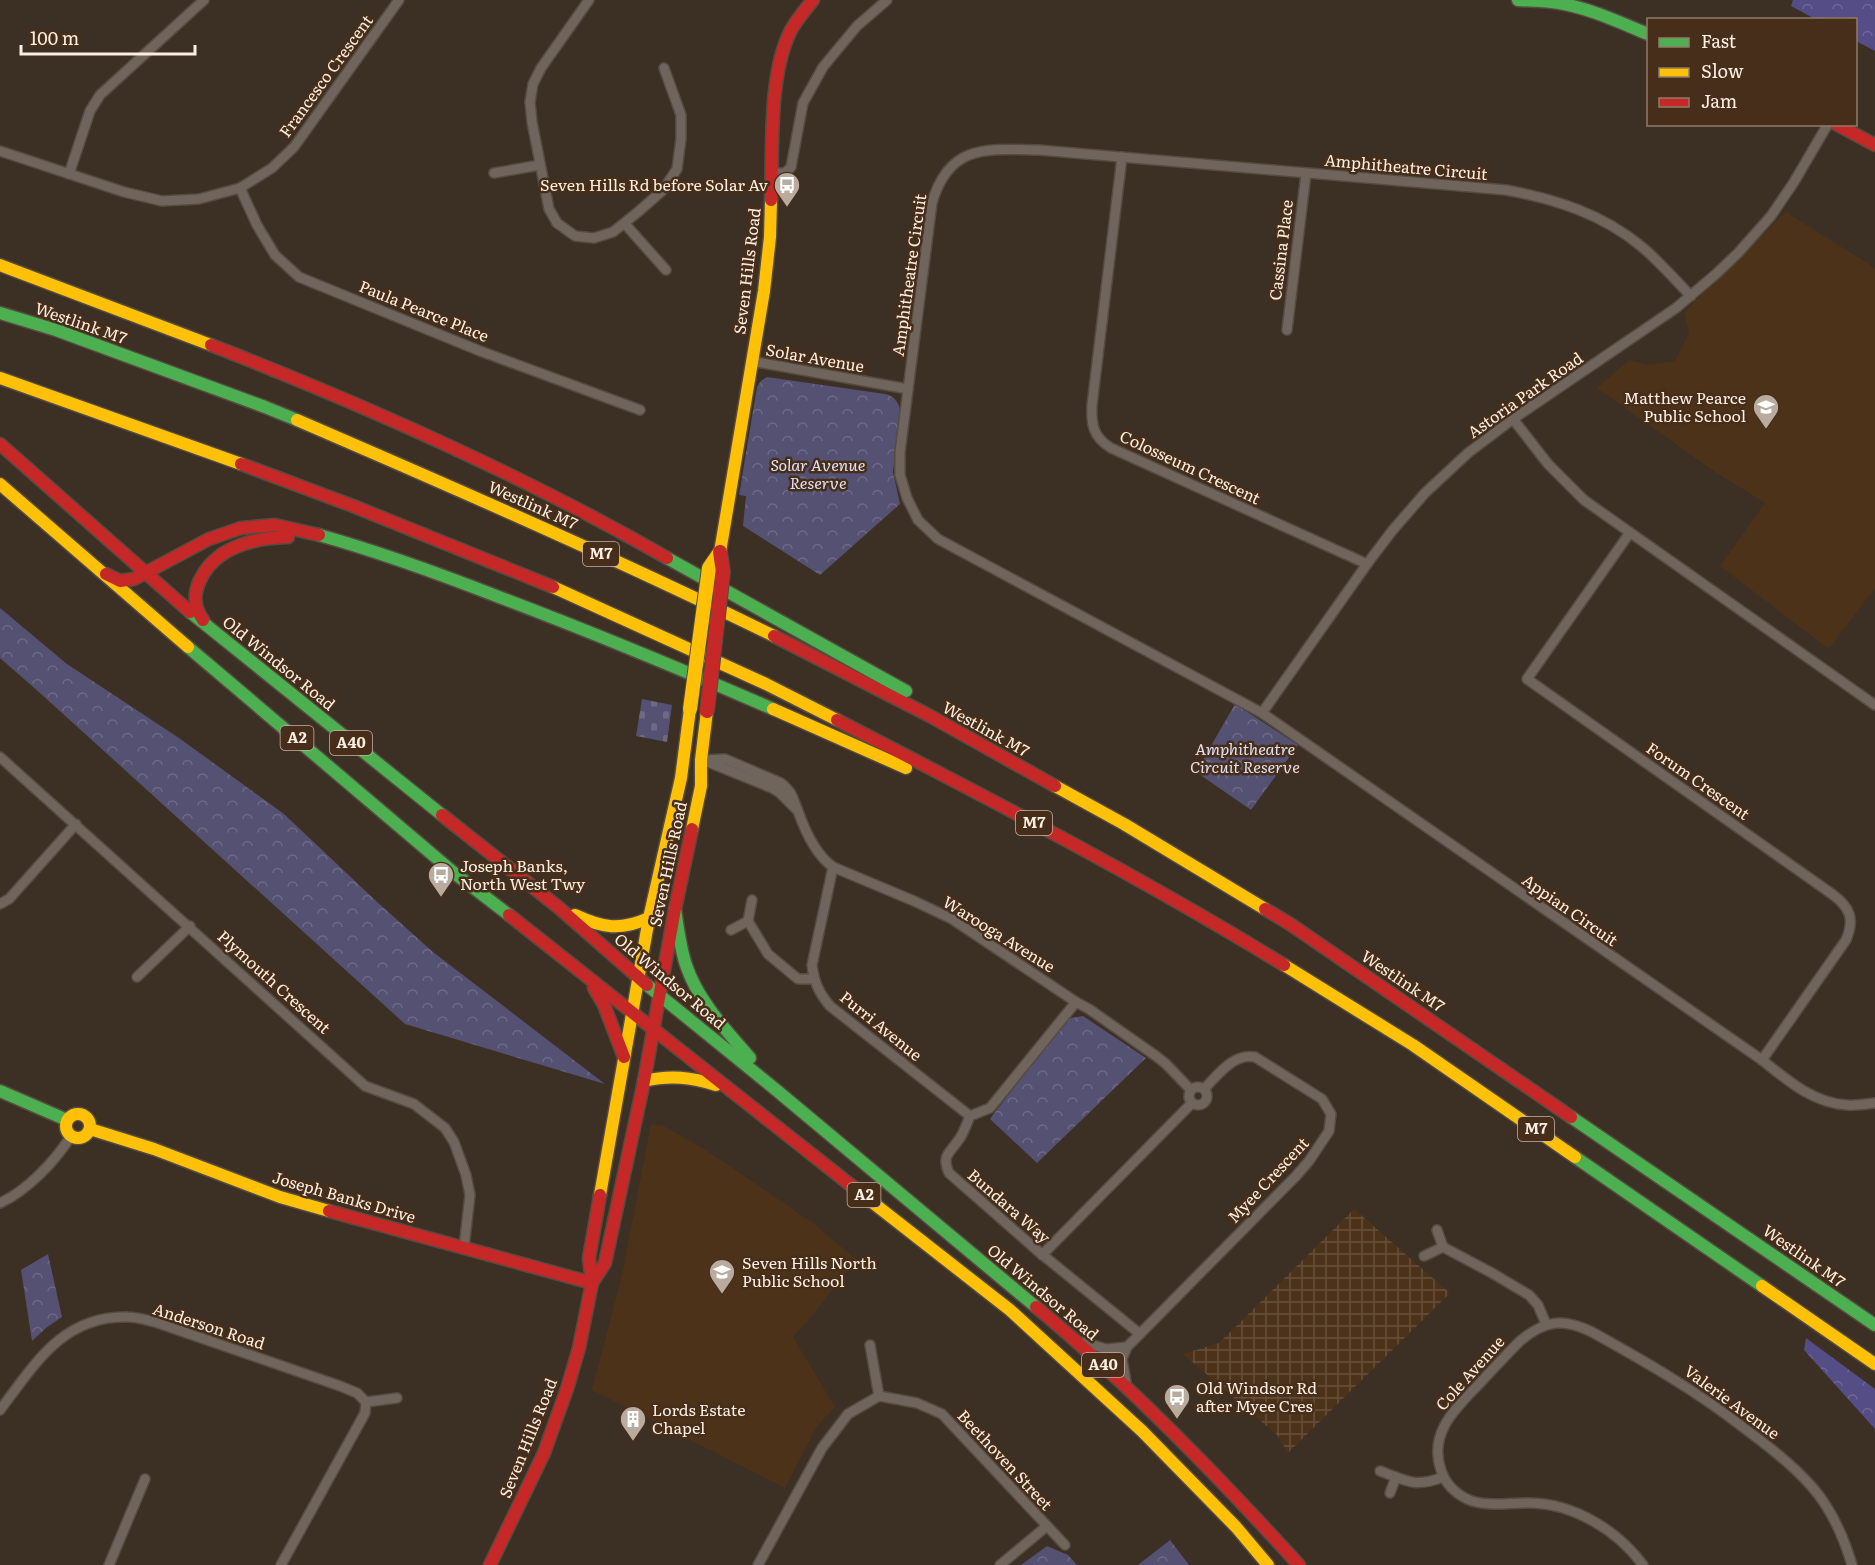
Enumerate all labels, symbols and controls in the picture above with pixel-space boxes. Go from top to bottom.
street label: Francesco Crescent [273,9,378,142]
scale bar [21,18,195,56]
legend [1647,18,1857,126]
text: 100 m [30,24,79,51]
text: Fast [1701,27,1737,54]
text: Slow [1701,57,1744,84]
text: Jam [1701,87,1737,114]
street label: Amphitheatre Circuit [1323,147,1489,185]
bus stop icon: Seven Hills Rd before Solar Av [772,170,802,208]
place label: Seven Hills Rd before Solar Av [540,172,769,196]
street label: Amphitheatre Circuit [885,192,931,358]
street label: Cassina Place [1262,198,1298,302]
street label: Seven Hills Road [726,206,766,336]
street label: Paula Pearce Place [356,273,493,347]
street label: Westlink M7 [32,295,131,349]
street label: Solar Avenue [764,337,866,377]
street label: Astoria Park Road [1462,345,1587,443]
place label: Matthew Pearce Public School [1624,385,1746,427]
school or university icon: Matthew Pearce Public School [1751,392,1781,430]
street label: Colosseum Crescent [1116,423,1265,509]
park label: Solar Avenue Reserve [771,452,865,494]
street label: Westlink M7 [485,474,582,535]
road number: M7 [583,542,619,566]
street label: Old Windsor Road [218,609,341,715]
street label: Westlink M7 [939,694,1034,762]
road number: A2 [280,726,314,750]
road number: A40 [330,731,372,755]
park label: Amphitheatre Circuit Reserve [1190,736,1300,778]
street label: Forum Crescent [1642,736,1756,825]
street label: Seven Hills Road [642,799,692,929]
road number: M7 [1016,811,1052,835]
place label: Joseph Banks, North West Twy [460,853,586,895]
bus stop icon: Joseph Banks, North West Twy [426,860,456,898]
street label: Appian Circuit [1518,867,1624,951]
street label: Warooga Avenue [939,889,1060,977]
street label: Plymouth Crescent [213,924,337,1039]
street label: Old Windsor Road [610,926,732,1034]
street label: Westlink M7 [1357,943,1450,1017]
street label: Purri Avenue [835,985,928,1066]
road number: M7 [1518,1117,1554,1141]
street label: Myee Crescent [1221,1131,1314,1228]
street label: Bundara Way [963,1162,1057,1249]
street label: Joseph Banks Drive [270,1164,419,1228]
road number: A2 [848,1183,880,1207]
street label: Westlink M7 [1758,1218,1851,1293]
street label: Old Windsor Road [983,1237,1105,1345]
place label: Seven Hills North Public School [742,1250,877,1292]
school or university icon: Seven Hills North Public School [707,1257,737,1295]
street label: Anderson Road [150,1296,269,1354]
street label: Cole Avenue [1429,1330,1509,1415]
road number: A40 [1082,1353,1124,1377]
street label: Valerie Avenue [1680,1358,1785,1444]
street label: Seven Hills Road [492,1374,562,1501]
place label: Old Windsor Rd after Myee Cres [1196,1375,1317,1417]
bus stop icon: Old Windsor Rd after Myee Cres [1162,1382,1192,1420]
place label: Lords Estate Chapel [652,1397,745,1439]
building icon: Lords Estate Chapel [618,1404,648,1442]
street label: Beethoven Street [953,1404,1059,1515]

